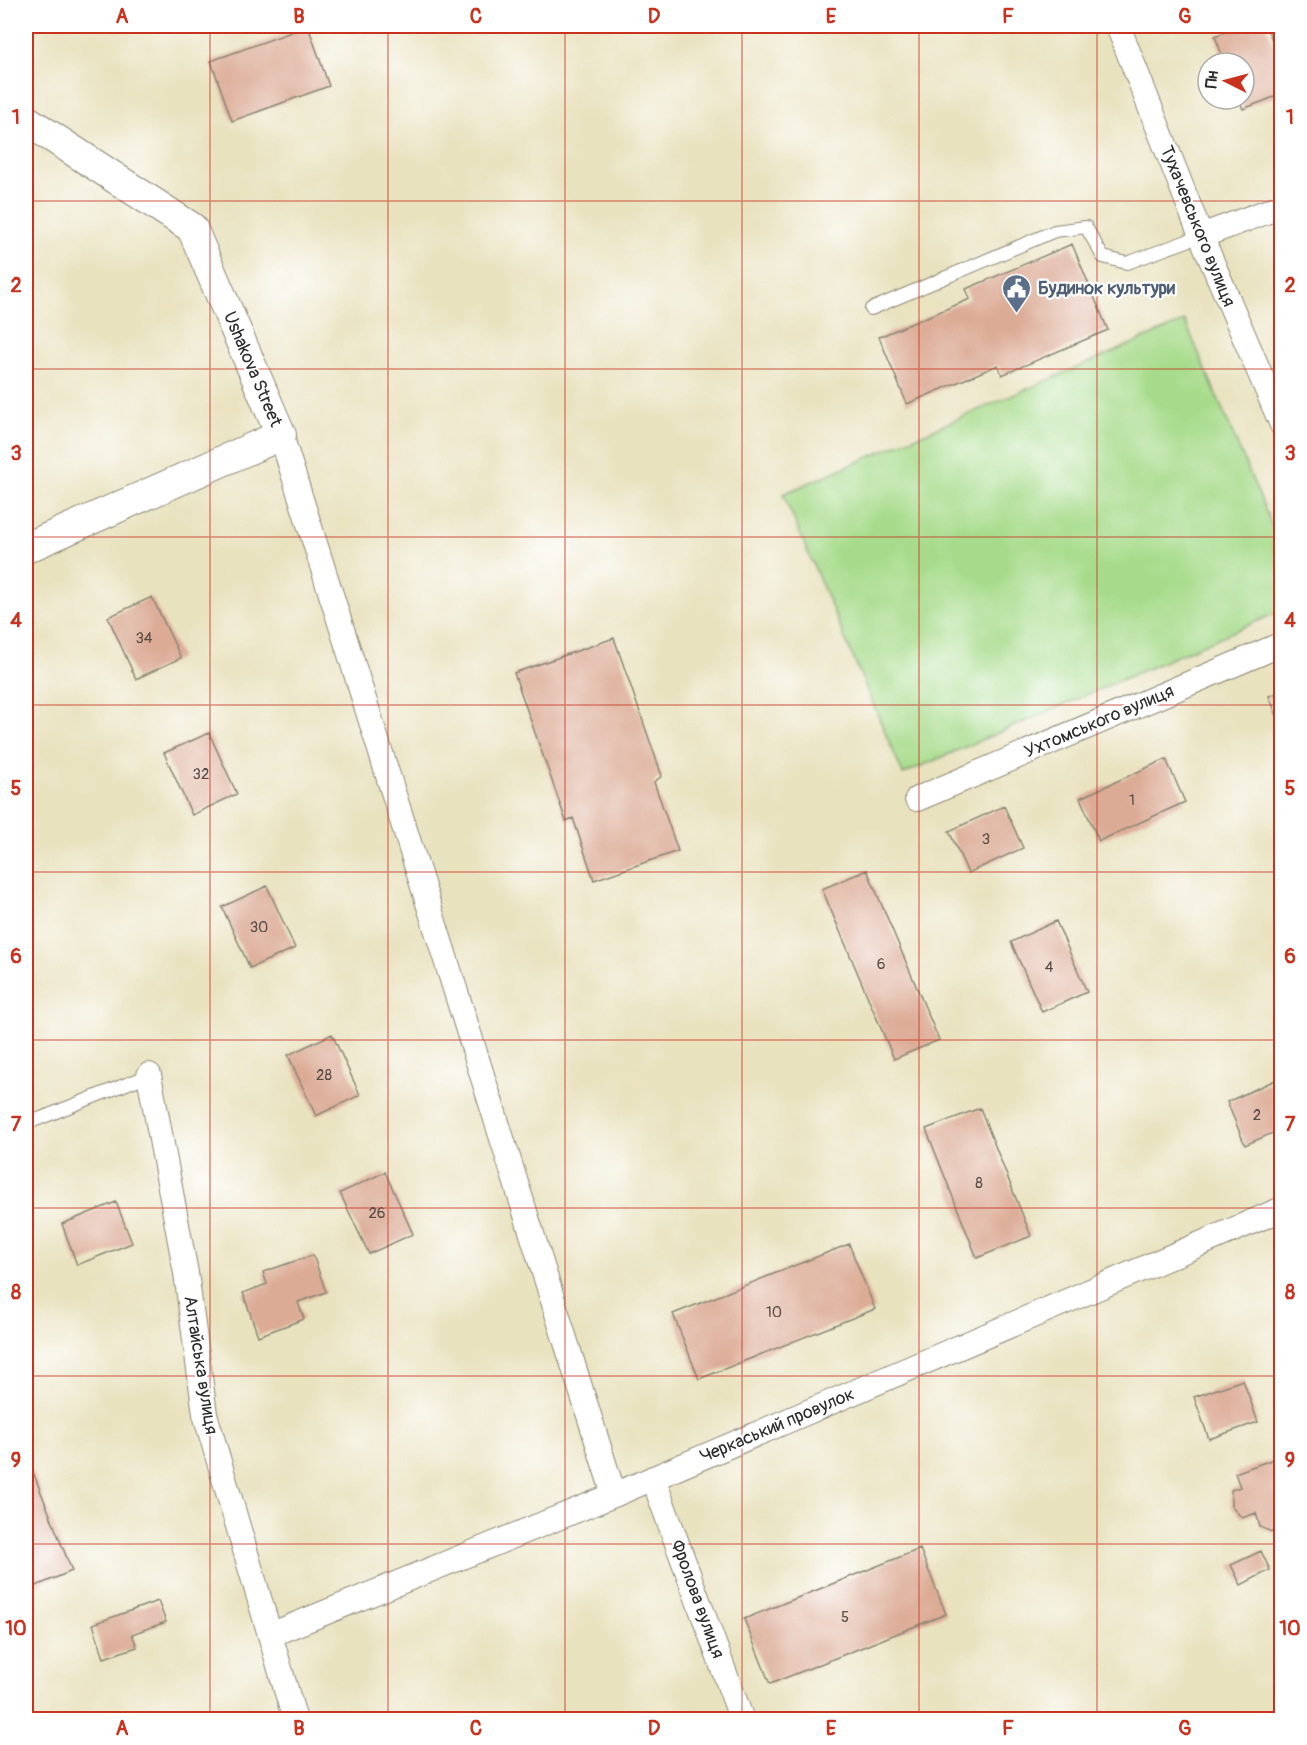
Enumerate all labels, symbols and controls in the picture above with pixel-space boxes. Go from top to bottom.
text: A [116,4,129,29]
text: B [293,4,305,29]
text: C [470,4,482,29]
text: D [648,4,661,29]
text: E [826,4,837,29]
text: F [1002,4,1014,29]
text: G [1178,4,1192,29]
north arrow [1196,51,1256,111]
text: Пн [1201,70,1223,89]
text: 1 [12,105,20,130]
text: 1 [1286,105,1294,130]
street label: Тухачевського вулиця [1155,142,1240,310]
public building icon: Будинок культури [1001,272,1033,314]
text: 2 [10,273,22,298]
text: 2 [1284,273,1296,298]
place label: Будинок культури [1038,277,1175,300]
street label: Ushakova Street [218,308,287,431]
text: 3 [10,441,22,466]
text: 3 [1284,441,1296,466]
text: 4 [10,608,22,633]
text: 4 [1284,608,1296,633]
house number: 34 [135,629,153,648]
street label: Ухтомського вулиця [1021,680,1177,763]
house number: 32 [193,765,209,784]
text: 5 [11,776,22,801]
text: 5 [1285,776,1296,801]
house number: 1 [1129,791,1135,810]
house number: 3 [982,830,990,849]
house number: 30 [250,918,268,937]
text: 6 [10,944,22,969]
text: 6 [1284,944,1296,969]
house number: 6 [877,955,885,974]
house number: 4 [1045,958,1054,977]
house number: 28 [316,1066,332,1085]
house number: 2 [1253,1106,1261,1125]
text: 7 [11,1112,22,1137]
text: 7 [1285,1112,1296,1137]
house number: 8 [975,1174,983,1193]
house number: 26 [368,1204,386,1223]
text: 8 [11,1280,21,1305]
text: 8 [1285,1280,1295,1305]
street label: Алтайська вулиця [178,1294,223,1436]
house number: 10 [766,1303,782,1322]
street label: Черкаський провулок [697,1383,858,1468]
text: 9 [11,1448,21,1473]
text: 9 [1285,1448,1295,1473]
street label: Фролова вулиця [665,1537,730,1661]
house number: 5 [841,1608,849,1627]
text: 10 [5,1616,27,1641]
text: 10 [1279,1616,1301,1641]
text: A [116,1716,129,1741]
text: B [293,1716,305,1741]
text: C [470,1716,482,1741]
text: D [648,1716,661,1741]
text: E [826,1716,837,1741]
text: F [1002,1716,1014,1741]
text: G [1178,1716,1192,1741]

